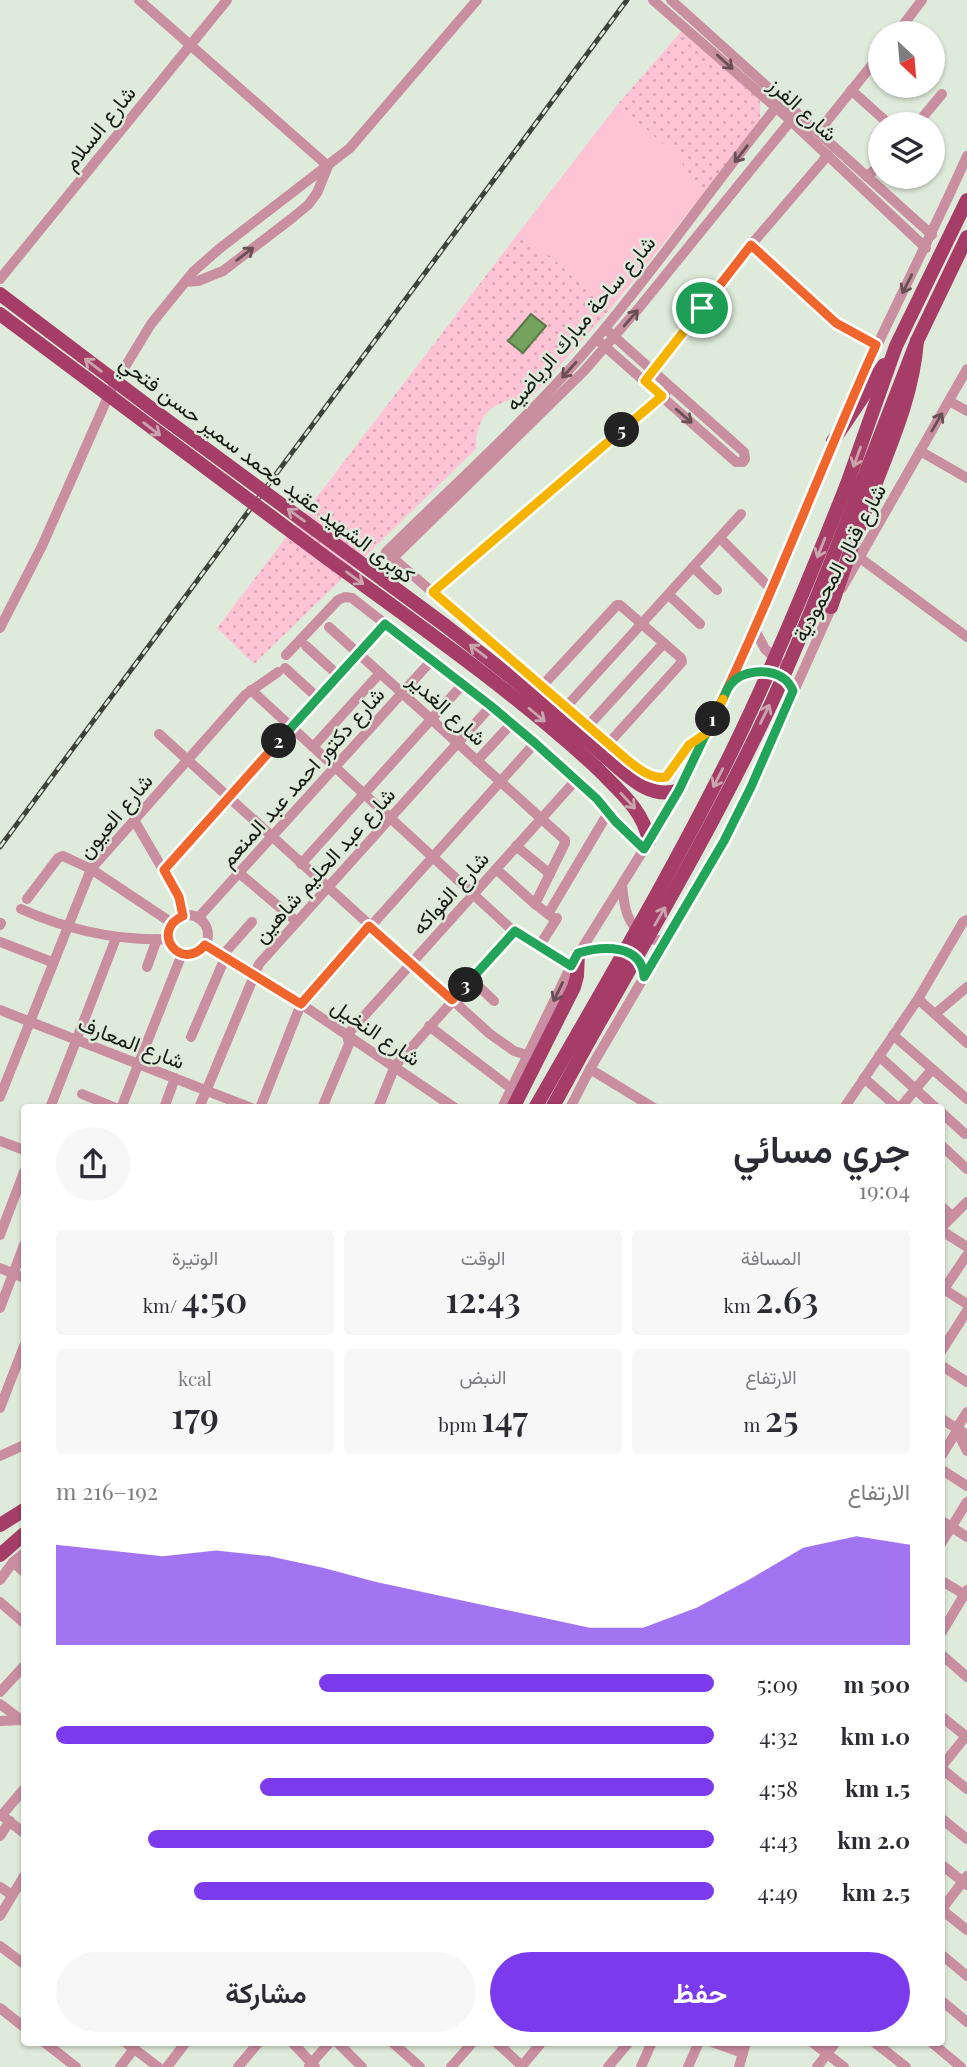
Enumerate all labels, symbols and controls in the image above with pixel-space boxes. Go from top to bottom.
north arrow [868,21,945,98]
map controls [868,21,945,189]
one-way arrow [715,54,733,70]
street label: شارع الفرز [761,69,845,148]
street label: شارع السلام [55,79,142,176]
button: layers [868,112,945,189]
one-way arrow [733,144,748,162]
street label: شارع ساحة مبارك الرياضيه [497,229,662,417]
one-way arrow [235,247,254,261]
one-way arrow [900,273,914,294]
pin [672,278,732,338]
icon: arrive [683,289,721,327]
one-way arrow [623,309,639,327]
street label: كوبرى الشهيد عقيد محمد سمير حسن فتحي [112,348,421,592]
one-way arrow [85,357,103,372]
one-way arrow [560,361,577,378]
one-way arrow [675,408,693,424]
pin: 5 [604,412,640,448]
one-way arrow [931,412,944,433]
text: 5 [617,416,626,442]
one-way arrow [142,422,161,436]
one-way arrow [850,445,862,467]
street label: شارع قنال المحمودية [785,478,893,647]
one-way arrow [287,508,305,523]
one-way arrow [814,536,827,558]
one-way arrow [345,571,364,585]
one-way arrow [470,644,488,659]
street label: شارع الغدير [401,664,493,752]
street label: شارع دكتور احمد عبد المنعم [213,680,391,873]
pin: 1 [696,702,730,736]
one-way arrow [759,704,773,725]
text: 1 [709,705,716,731]
one-way arrow [527,707,545,723]
pin: 2 [262,724,296,758]
text: 2 [274,727,283,753]
street label: شارع العيون [70,767,159,865]
one-way arrow [711,767,725,787]
street label: شارع عبد الحليم شاهين [246,780,402,949]
one-way arrow [620,792,637,809]
street label: شارع الفواكه [404,844,495,941]
one-way arrow [654,906,667,927]
pin: 3 [448,968,484,1002]
text: 3 [461,971,470,997]
one-way arrow [551,981,564,1002]
street label: شارع النخيل [326,991,427,1073]
street label: شارع المعارف [74,1008,189,1076]
text: جري مسائي [733,1122,910,1173]
button: share [56,1127,130,1201]
text: 19:04 [859,1174,910,1205]
text: الوتيرة [172,1244,218,1270]
text: الوقت [461,1244,505,1270]
text: المسافة [741,1244,801,1270]
text: 4:50 [182,1275,247,1322]
text: 12:43 [445,1275,521,1322]
text: 2.63 [756,1275,818,1322]
text: /km [143,1292,182,1318]
text: km [724,1292,756,1318]
text: النبض [459,1363,507,1389]
text: الارتفاع [745,1363,797,1389]
text: kcal [178,1365,212,1391]
text: 179 [171,1391,219,1438]
text: 147 [482,1394,528,1441]
text: 25 [765,1394,799,1441]
text: bpm [438,1411,482,1437]
text: m [744,1411,765,1437]
text: 192–216 m [56,1475,158,1506]
text: الارتفاع [848,1475,910,1506]
text: 5:09 [757,1668,798,1699]
text: 500 m [844,1668,910,1699]
text: 4:32 [759,1720,798,1751]
text: 1.0 km [841,1720,910,1751]
text: 4:58 [759,1772,798,1803]
text: 1.5 km [845,1772,910,1803]
text: 4:43 [759,1824,798,1855]
text: 2.0 km [837,1824,910,1855]
text: 4:49 [757,1876,798,1907]
text: 2.5 km [842,1876,910,1907]
button: مشاركة [56,1952,476,2032]
button: حفظ [490,1952,910,2032]

